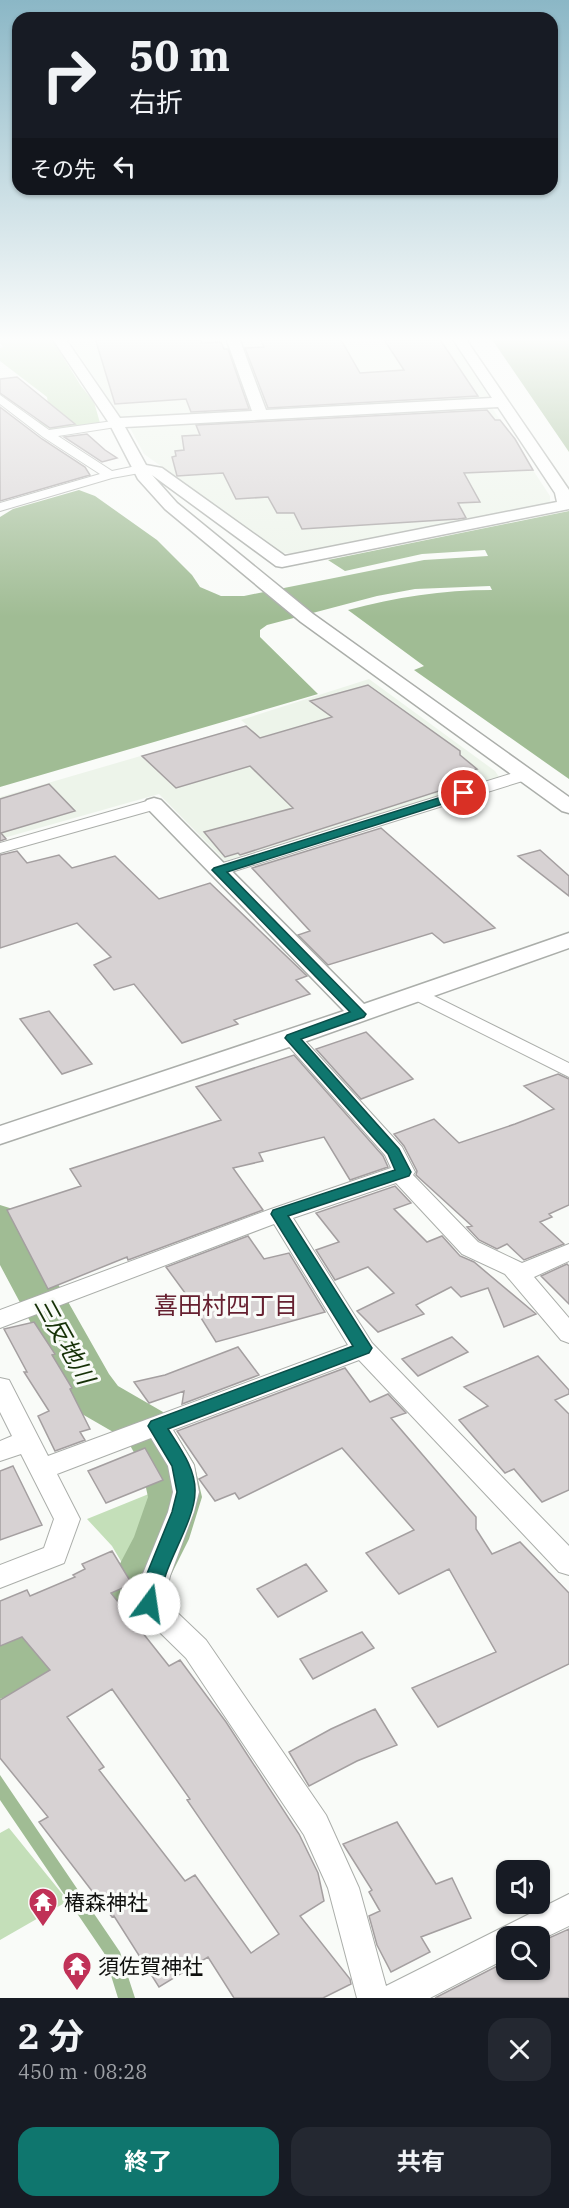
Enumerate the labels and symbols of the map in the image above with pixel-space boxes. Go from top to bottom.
pin [438,767,489,818]
district label: 喜田村四丁目 [154,1289,298,1321]
water label: 三反地川 [28,1290,104,1392]
position arrow [117,1572,181,1636]
temple icon: 椿森神社 [27,1886,59,1928]
place label: 椿森神社 [64,1888,148,1916]
temple icon: 須佐賀神社 [61,1950,93,1992]
place label: 須佐賀神社 [98,1952,203,1980]

